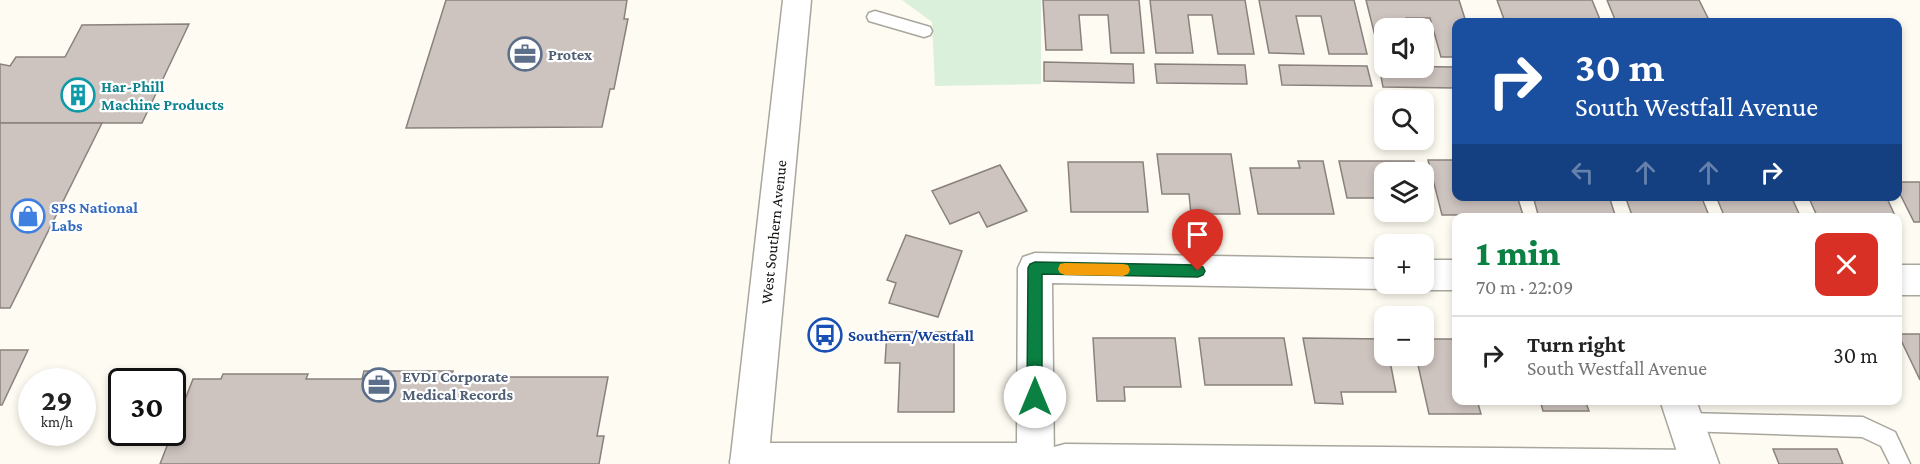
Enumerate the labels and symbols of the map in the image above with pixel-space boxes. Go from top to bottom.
office icon: Protex [507,36,543,72]
place label: Protex [548,46,593,63]
building icon: Har-Phill Machine Products [60,77,96,113]
place label: Har-Phill Machine Products [101,78,224,113]
street label: West Southern Avenue [757,159,790,305]
shop icon: SPS National Labs [10,198,46,234]
place label: SPS National Labs [51,199,138,234]
pin [1172,209,1223,271]
bus stop icon: Southern/Westfall [807,317,843,353]
place label: Southern/Westfall [848,327,974,344]
position arrow [1003,365,1067,429]
office icon: EVDI Corporate Medical Records [361,367,397,403]
speed limit sign: 30 [108,368,186,446]
place label: EVDI Corporate Medical Records [402,368,514,403]

